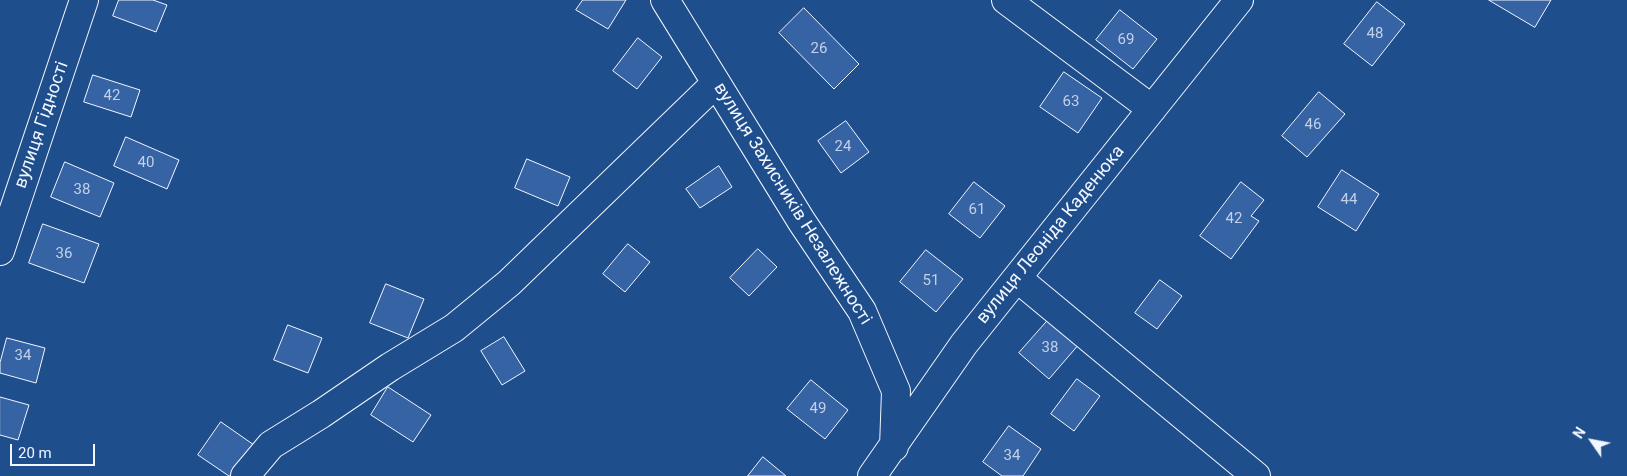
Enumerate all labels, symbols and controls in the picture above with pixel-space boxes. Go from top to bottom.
house number: 48 [1367,25,1383,43]
house number: 69 [1118,31,1134,49]
house number: 26 [811,40,827,58]
street label: вулиця Гідності [10,59,74,191]
street label: вулиця Захисників Незалежності [708,79,876,329]
house number: 42 [104,87,120,105]
house number: 63 [1063,93,1079,111]
house number: 46 [1305,116,1321,134]
house number: 24 [835,138,851,156]
street label: вулиця Леоніда Каденюка [972,142,1130,328]
house number: 40 [138,154,154,172]
house number: 38 [74,181,90,199]
house number: 44 [1341,191,1357,209]
house number: 61 [969,201,985,219]
house number: 42 [1226,210,1242,228]
house number: 36 [56,245,72,263]
house number: 51 [923,272,939,290]
house number: 38 [1042,339,1058,357]
house number: 34 [15,347,31,365]
house number: 49 [810,400,826,418]
north arrow [1567,416,1617,466]
text: N [1570,424,1589,441]
scale bar [12,434,98,466]
text: 20 m [18,444,52,462]
house number: 34 [1004,447,1020,465]

